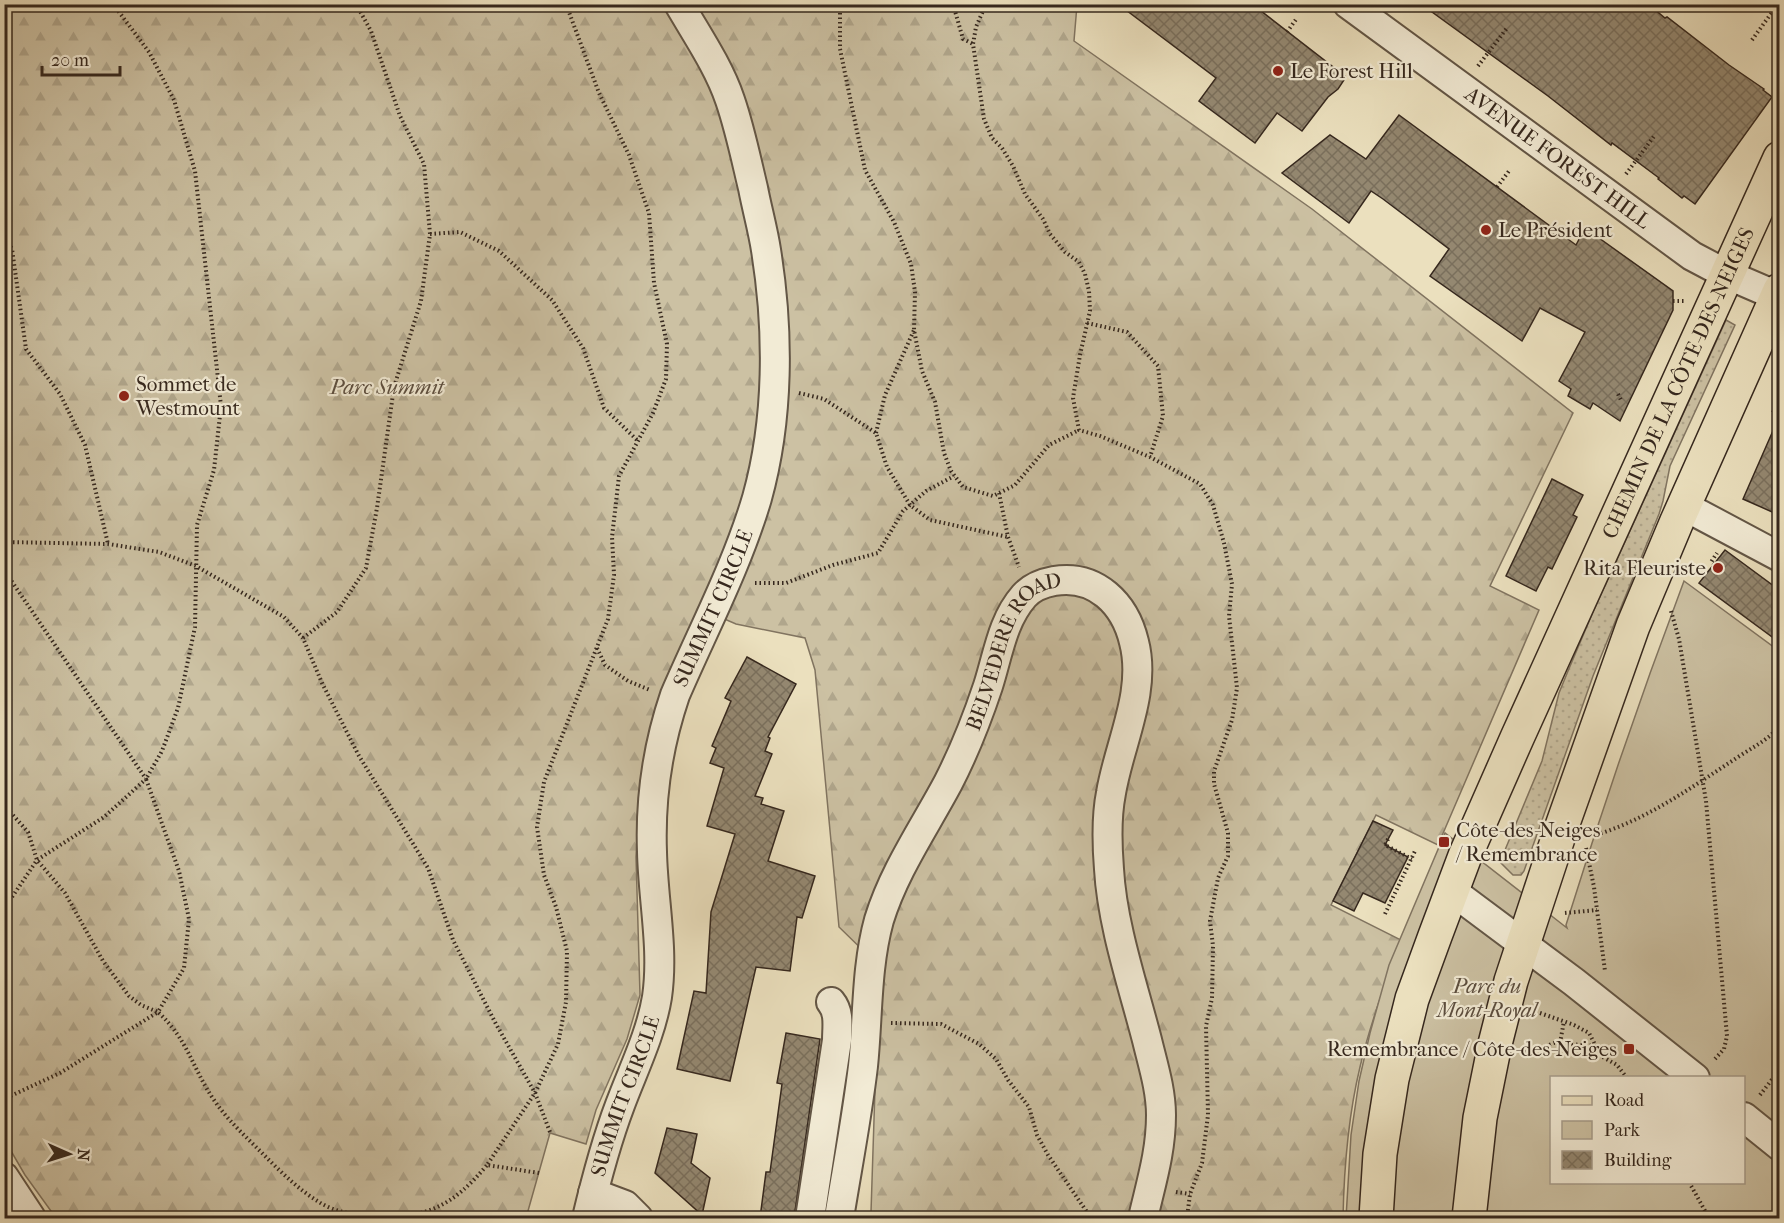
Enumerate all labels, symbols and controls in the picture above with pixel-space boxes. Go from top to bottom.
scale bar [42,39,120,77]
text: 20 m [51,50,89,71]
place label: Le Forest Hill [1290,59,1413,83]
marker: Le Forest Hill [1271,64,1285,78]
street label: AVENUE FOREST HILL [1460,81,1655,234]
place label: Le Président [1498,218,1613,242]
marker: Le Président [1479,223,1493,237]
street label: CHEMIN DE LA CÔTE-DES-NEIGES [1597,223,1759,542]
place label: Sommet de Westmount [135,372,241,420]
park label: Parc Summit [329,375,446,399]
marker: Sommet de Westmount [117,389,131,403]
street label: SUMMIT CIRCLE [668,526,758,690]
place label: Rita Fleuriste [1583,556,1706,580]
marker: Rita Fleuriste [1711,561,1725,575]
street label: BELVEDERE ROAD [961,568,1063,734]
place label: Côte-des-Neiges / Remembrance [1455,818,1601,866]
marker: Côte-des-Neiges / Remembrance [1437,835,1451,849]
park label: Parc du Mont-Royal [1435,974,1540,1022]
street label: SUMMIT CIRCLE [586,1013,665,1179]
place label: Remembrance / Côte-des-Neiges [1327,1037,1617,1061]
marker: Remembrance / Côte-des-Neiges [1622,1042,1636,1056]
legend [1550,1076,1745,1184]
text: Road [1604,1090,1644,1111]
text: Park [1604,1120,1641,1141]
north arrow [39,1124,99,1184]
text: N [74,1148,93,1162]
text: Building [1604,1150,1672,1171]

